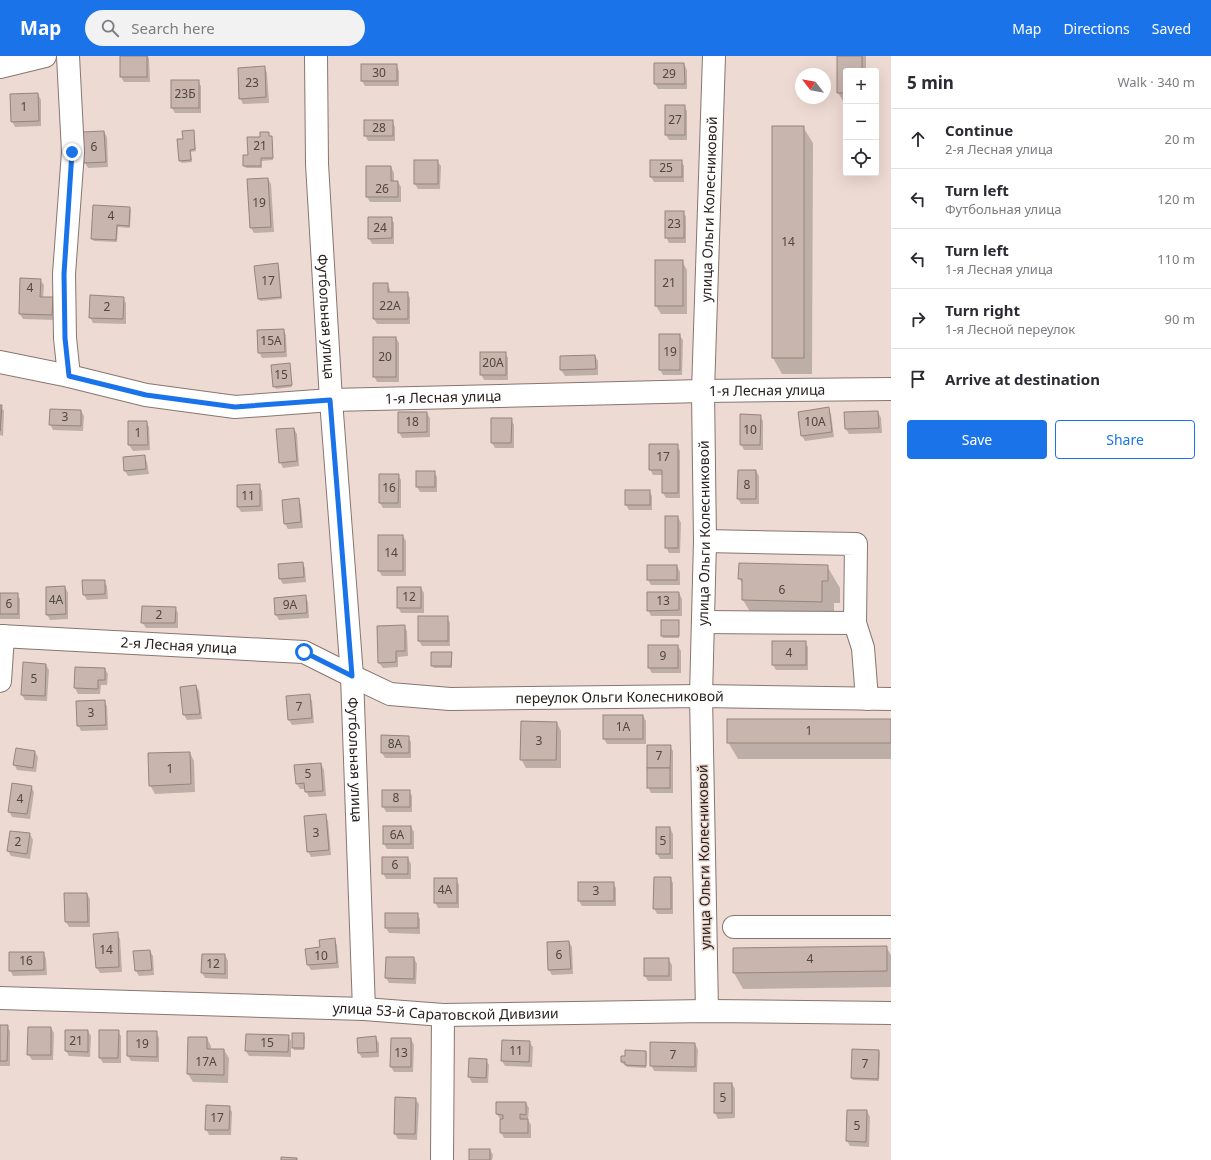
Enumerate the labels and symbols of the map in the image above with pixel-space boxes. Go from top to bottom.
house number: 30 [372,64,386,81]
house number: 29 [662,65,676,82]
north arrow [795,68,831,104]
house number: 23 [245,74,259,91]
house number: 23Б [174,85,196,102]
house number: 1 [21,98,27,115]
house number: 27 [668,111,682,128]
street label: улица Ольги Колесниковой [696,116,721,302]
house number: 28 [372,119,386,136]
house number: 21 [253,137,267,154]
house number: 6 [91,138,98,155]
route end [63,143,81,161]
house number: 25 [659,159,673,176]
house number: 26 [375,180,389,197]
house number: 19 [252,194,266,211]
house number: 4 [108,207,115,224]
house number: 23 [667,215,681,232]
house number: 24 [373,219,387,236]
house number: 14 [781,233,795,250]
street label: Футбольная улица [313,253,340,380]
house number: 17 [261,272,275,289]
house number: 21 [662,274,676,291]
house number: 4 [27,279,34,296]
house number: 22А [379,297,401,314]
house number: 2 [104,298,111,315]
house number: 15А [260,332,282,349]
house number: 19 [663,343,677,360]
house number: 20 [378,348,392,365]
house number: 20А [482,354,504,371]
house number: 15 [274,366,288,383]
street label: 1-я Лесная улица [709,380,825,400]
street label: 1-я Лесная улица [385,386,502,408]
house number: 3 [62,408,69,425]
house number: 18 [405,413,419,430]
house number: 10А [804,413,826,430]
house number: 10 [743,421,757,438]
house number: 1 [135,424,141,441]
street label: улица Ольги Колесниковой [693,440,714,626]
house number: 17 [656,448,670,465]
house number: 8 [744,476,751,493]
house number: 16 [382,479,396,496]
house number: 11 [241,487,255,504]
house number: 14 [384,544,398,561]
house number: 6 [779,581,786,598]
house number: 12 [402,588,416,605]
house number: 4А [49,591,64,608]
house number: 13 [656,592,670,609]
house number: 6 [6,595,13,612]
house number: 9А [283,596,298,613]
house number: 2 [156,606,163,623]
street label: 2-я Лесная улица [120,632,237,657]
route start [295,643,313,661]
house number: 4 [786,644,793,661]
house number: 9 [660,647,667,664]
house number: 5 [31,670,38,687]
street label: переулок Ольги Колесниковой [515,686,724,707]
street label: Футбольная улица [344,697,367,823]
house number: 7 [296,698,303,715]
house number: 3 [88,704,95,721]
house number: 1А [616,718,631,735]
house number: 1 [806,722,812,739]
house number: 3 [536,732,543,749]
house number: 8А [388,735,403,752]
house number: 7 [656,747,663,764]
house number: 1 [167,760,173,777]
street label: улица Ольги Колесниковой [692,764,715,950]
house number: 5 [305,765,312,782]
house number: 8 [393,789,400,806]
house number: 4 [17,790,24,807]
house number: 3 [313,824,320,841]
house number: 6А [390,826,405,843]
house number: 5 [660,832,667,849]
house number: 2 [15,833,22,850]
house number: 6 [392,856,399,873]
house number: 4А [438,881,453,898]
house number: 3 [593,882,600,899]
house number: 14 [99,941,113,958]
house number: 6 [556,946,563,963]
house number: 10 [314,947,328,964]
house number: 4 [807,950,814,967]
house number: 16 [19,952,33,969]
house number: 12 [206,955,220,972]
street label: улица 53-й Саратовской Дивизии [332,998,559,1024]
house number: 21 [69,1032,83,1049]
house number: 15 [260,1034,274,1051]
house number: 19 [135,1035,149,1052]
house number: 11 [509,1042,523,1059]
house number: 13 [394,1044,408,1061]
house number: 7 [670,1046,677,1063]
house number: 17А [195,1053,217,1070]
house number: 7 [862,1055,869,1072]
house number: 5 [720,1089,727,1106]
house number: 17 [210,1109,224,1126]
house number: 5 [854,1117,861,1134]

